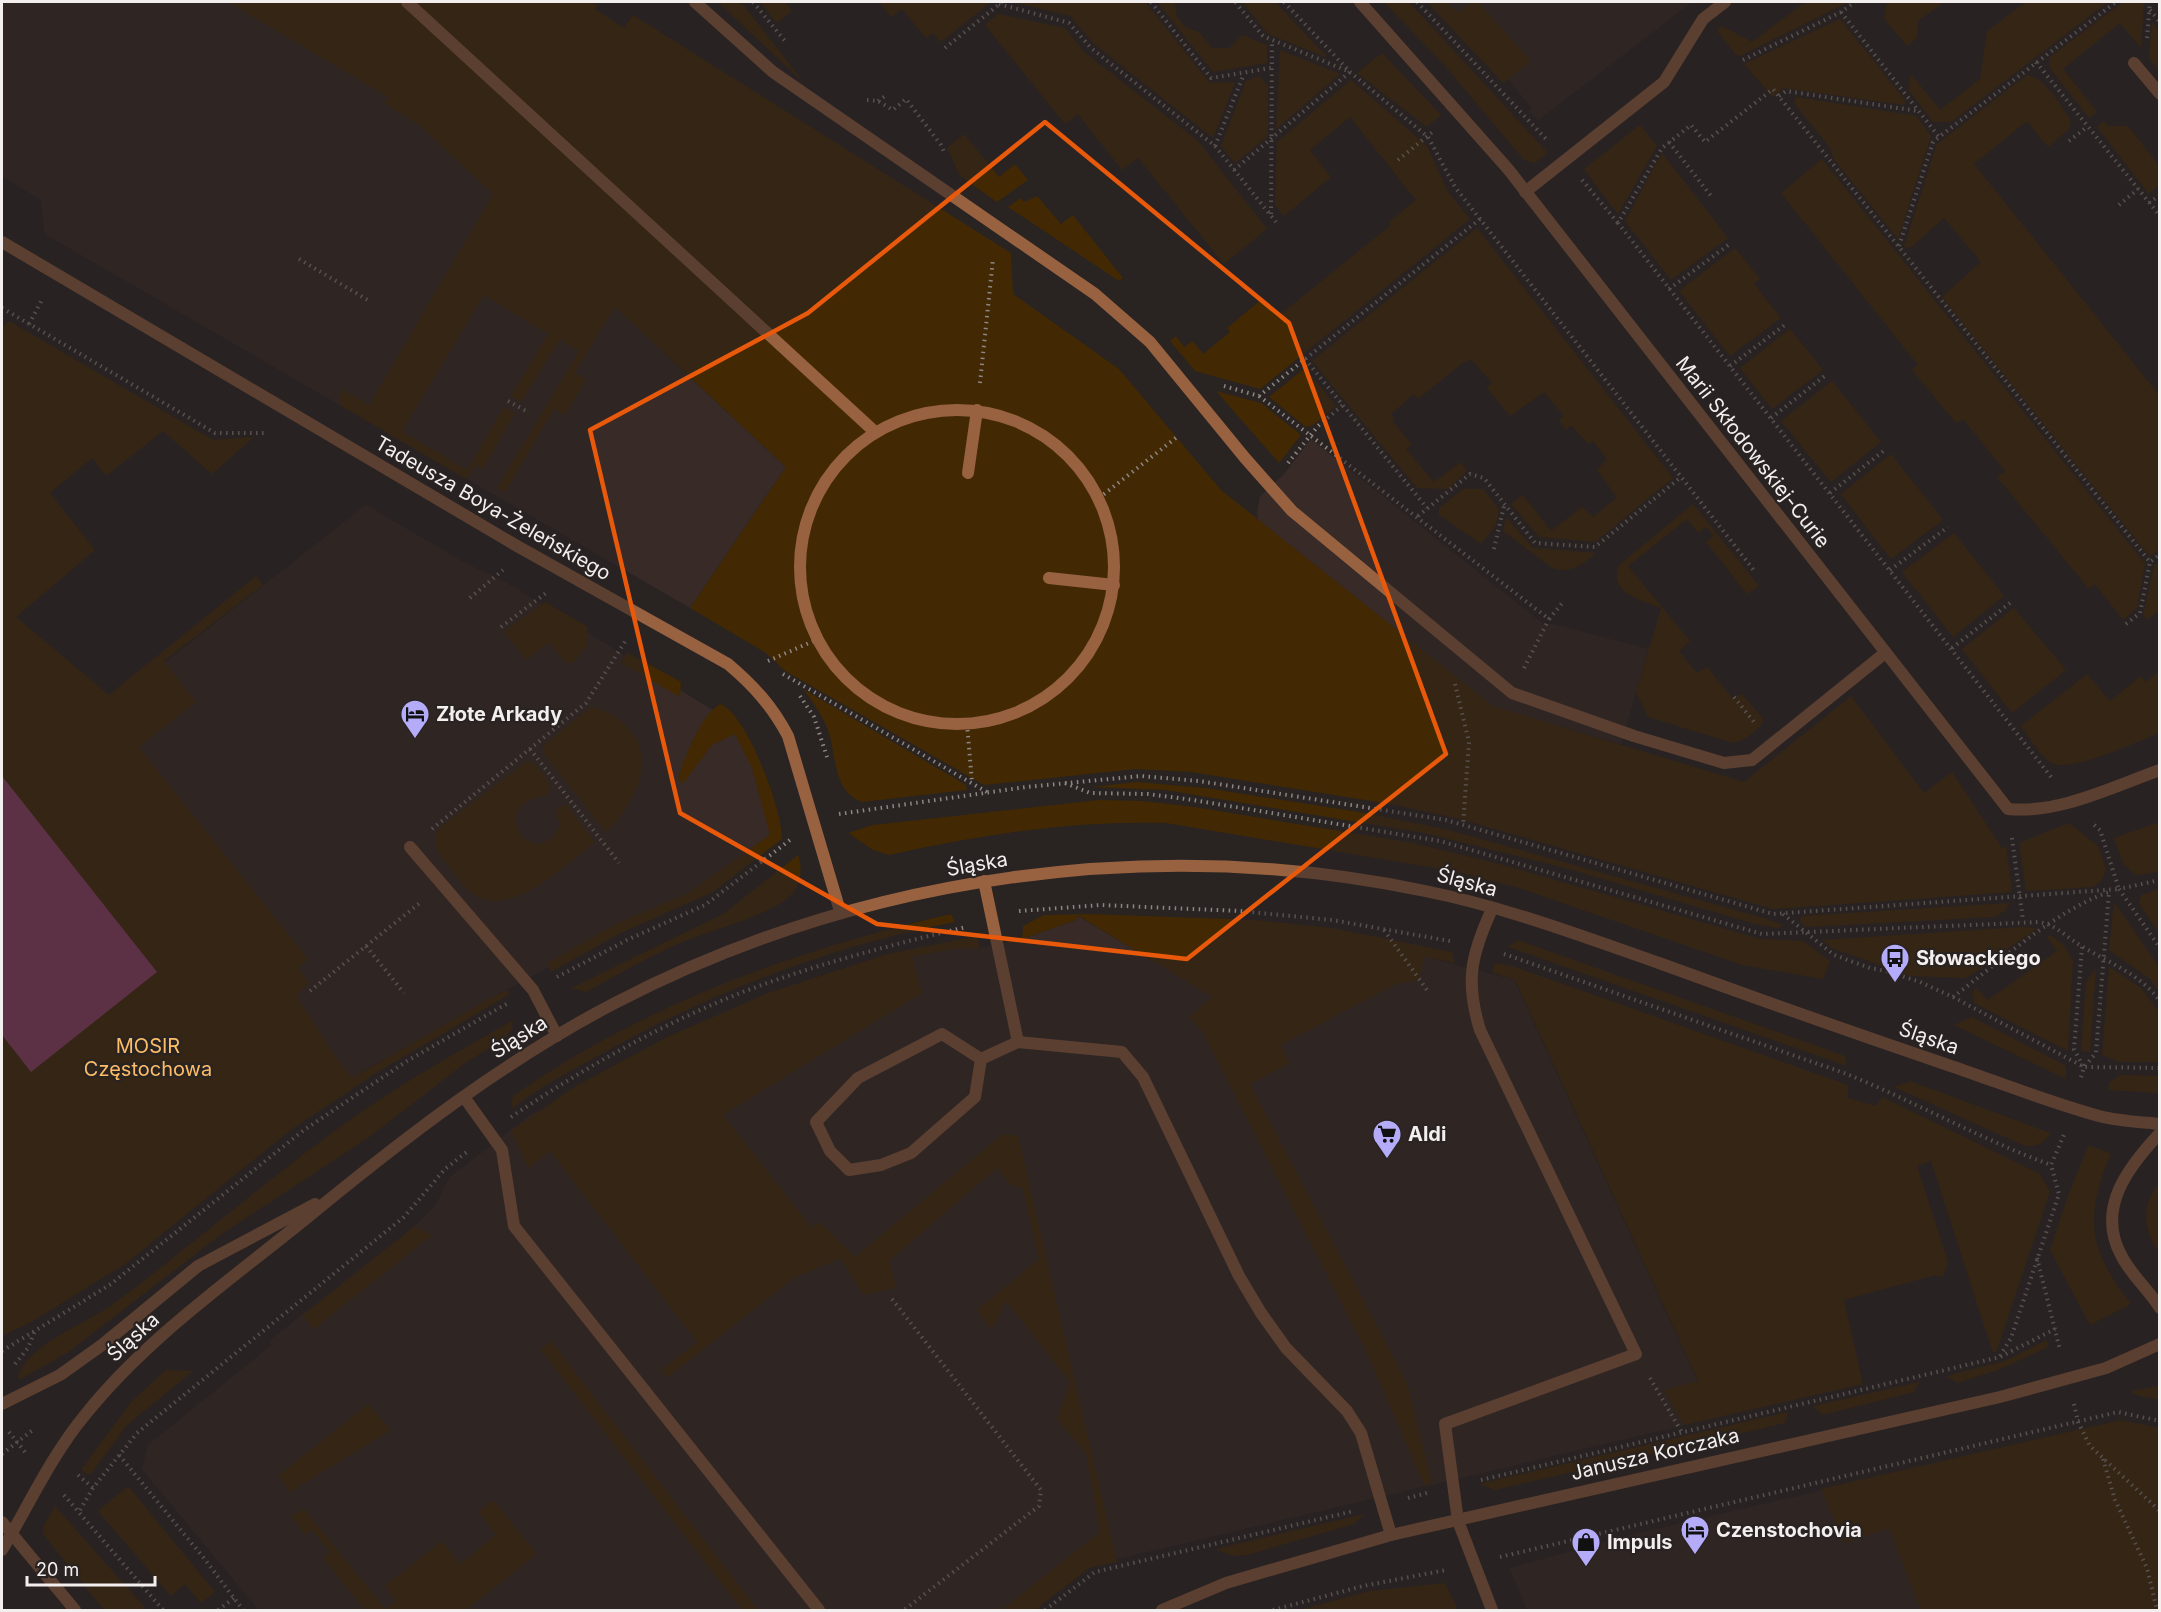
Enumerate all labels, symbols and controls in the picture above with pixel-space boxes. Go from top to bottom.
street label: Marii Skłodowskiej-Curie [1671,352,1835,552]
street label: Tadeusza Boya-Żeleńskiego [371,430,616,585]
hotel icon: Złote Arkady [399,698,431,740]
place label: Złote Arkady [436,702,562,726]
street label: Śląska [944,846,1009,881]
street label: Śląska [1434,861,1500,902]
bus stop icon: Słowackiego [1879,942,1911,984]
place label: Słowackiego [1916,946,2041,970]
street label: Śląska [486,1010,552,1064]
street label: Śląska [1896,1016,1962,1059]
park label: MOSIR Częstochowa [84,1034,212,1081]
supermarket icon: Aldi [1371,1118,1403,1160]
place label: Aldi [1408,1122,1446,1146]
street label: Śląska [101,1307,164,1367]
street label: Janusza Korczaka [1568,1423,1742,1485]
hotel icon: Czenstochovia [1679,1514,1711,1556]
place label: Czenstochovia [1716,1518,1862,1542]
shop icon: Impuls [1570,1526,1602,1568]
place label: Impuls [1607,1530,1673,1554]
scale bar [27,1549,154,1587]
text: 20 m [36,1559,79,1580]

